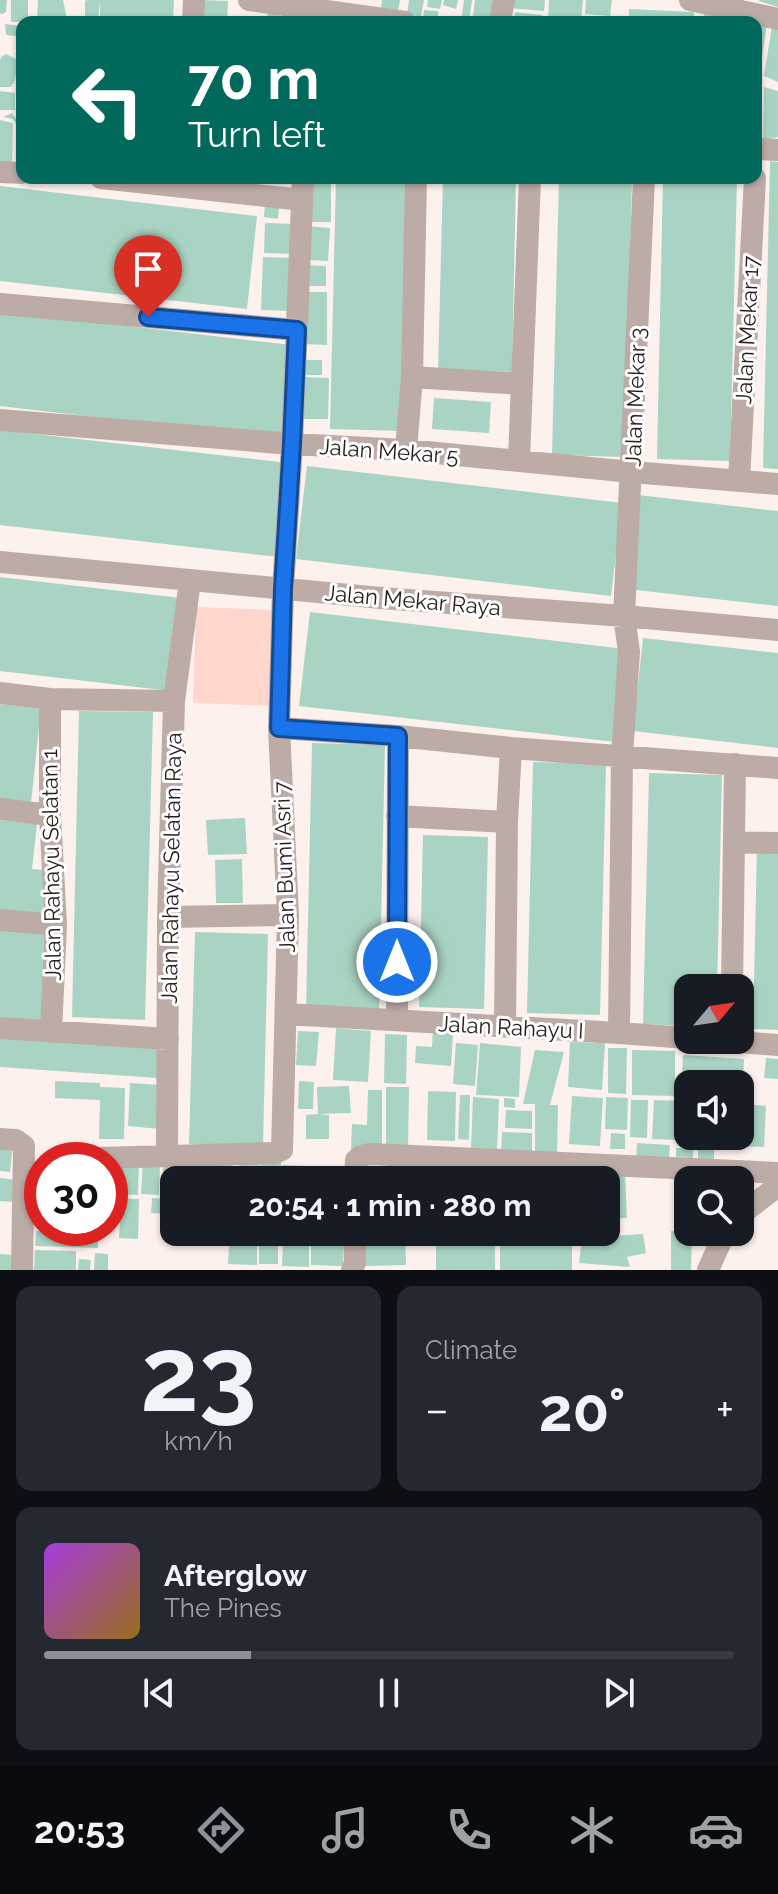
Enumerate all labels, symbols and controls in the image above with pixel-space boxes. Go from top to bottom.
text: 70 m [188,46,319,112]
icon: left [56,48,160,152]
text: Turn left [188,113,326,155]
pin [114,235,182,317]
icon: arrive [126,247,170,291]
street label: Jalan Mekar 17 [730,255,764,405]
street label: Jalan Mekar 3 [620,327,650,467]
street label: Jalan Mekar 5 [319,433,459,469]
street label: Jalan Mekar Raya [324,579,502,621]
street label: Jalan Rahayu Selatan Raya [156,732,186,1004]
street label: Jalan Rahayu Selatan 1 [36,749,66,981]
street label: Jalan Bumi Asri 7 [268,781,300,953]
position arrow [355,920,439,1004]
north arrow [674,974,754,1054]
map controls [674,974,754,1246]
street label: Jalan Rahayu I [438,1010,584,1044]
button: sound [674,1070,754,1150]
speed limit sign: 30 [24,1142,128,1246]
button: search [674,1166,754,1246]
text: 20:54 · 1 min · 280 m [248,1188,532,1223]
text: 23 [140,1313,257,1435]
text: Climate [425,1335,517,1365]
text: 20° [539,1375,626,1445]
text: − [425,1384,449,1435]
text: + [716,1384,734,1435]
text: km/h [164,1426,233,1456]
text: Afterglow [164,1558,307,1593]
text: The Pines [164,1593,282,1623]
icon: previous [137,1671,181,1715]
icon: pause [367,1671,411,1715]
icon: next [597,1671,641,1715]
icon: directions [193,1802,249,1858]
icon: music [317,1802,373,1858]
icon: phone [441,1802,497,1858]
icon: climate [564,1802,620,1858]
icon: car [688,1802,744,1858]
text: 20:53 [34,1809,125,1851]

